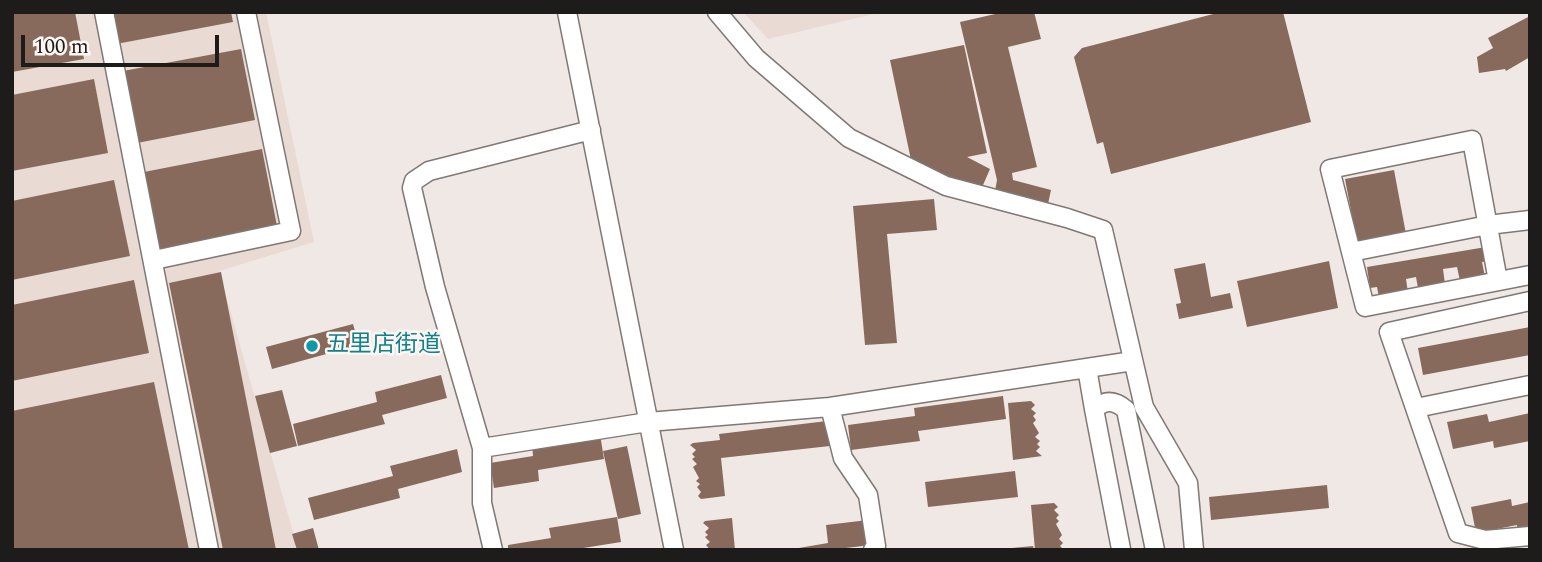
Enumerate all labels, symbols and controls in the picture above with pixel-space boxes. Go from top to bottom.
scale bar [24,21,222,65]
text: 100 m [34,31,89,63]
place label: 五里店街道 [326,332,441,360]
marker: 五里店街道 [304,338,320,354]

